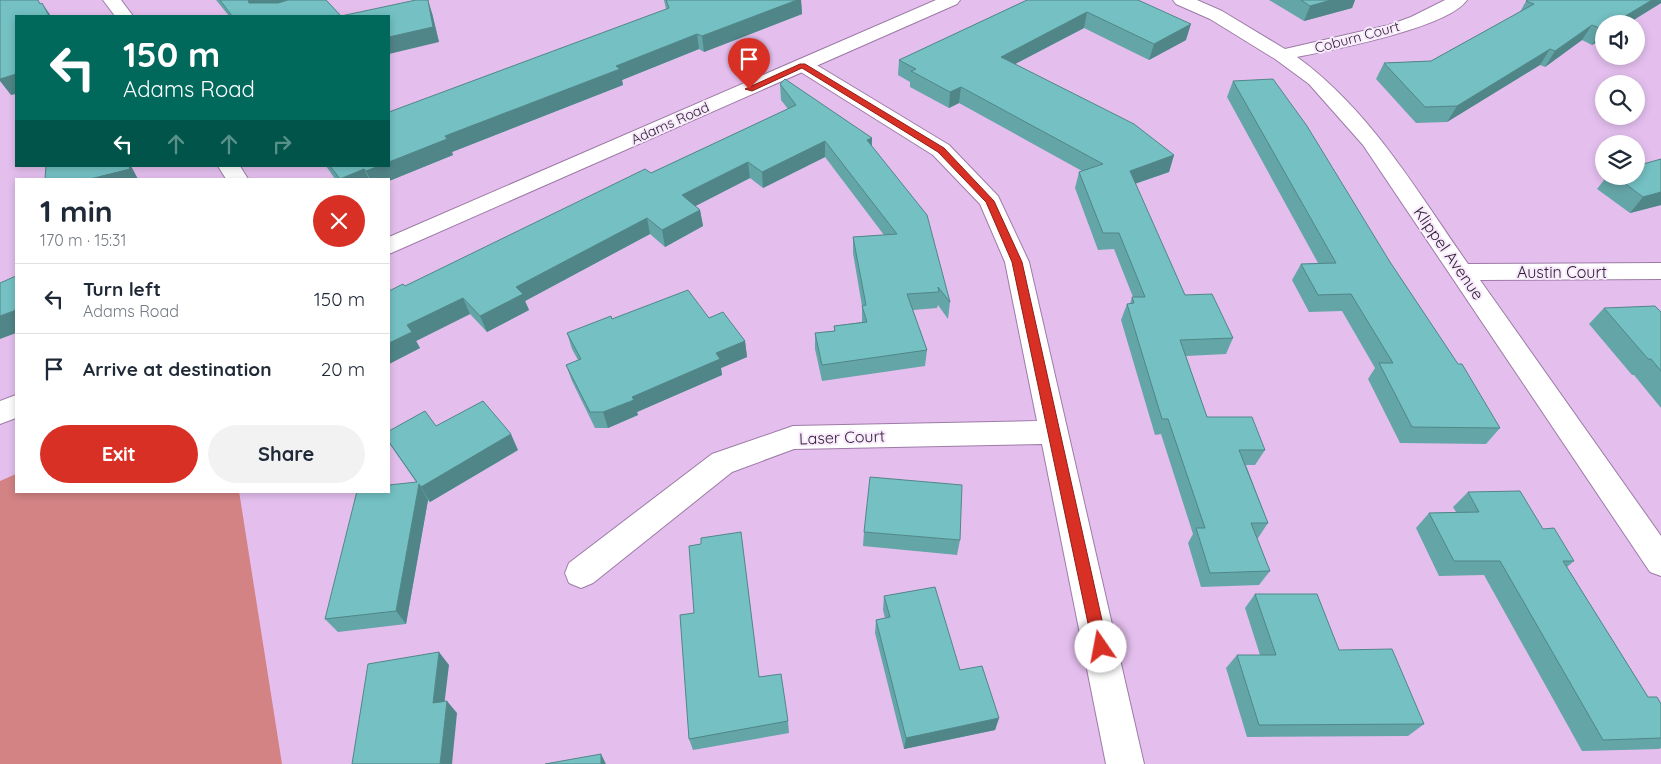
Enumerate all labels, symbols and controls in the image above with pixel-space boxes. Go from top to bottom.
map controls [1595,15,1645,185]
button: sound [1595,15,1645,65]
street label: Coburn Court [1313,17,1402,57]
text: 150 m [123,32,220,76]
icon: left [40,35,105,100]
pin [728,38,770,89]
icon: arrive [735,45,763,73]
text: Adams Road [123,75,255,103]
button: search [1595,75,1645,125]
street label: Adams Road [628,98,712,148]
icon: left [109,130,137,158]
icon: ahead [162,130,190,158]
icon: ahead [215,130,243,158]
icon: right [268,130,296,158]
button: layers [1595,135,1645,185]
text: 1 min [40,192,113,230]
button: close [313,195,365,247]
street label: Klippel Avenue [1410,203,1488,303]
text: 170 m · 15:31 [40,230,126,250]
street label: Austin Court [1517,262,1607,282]
text: Turn left [83,277,161,301]
icon: left [40,285,68,313]
text: 150 m [314,287,365,311]
text: Adams Road [83,301,179,321]
icon: arrive [40,355,68,383]
text: Arrive at destination [83,357,272,381]
text: 20 m [321,357,365,381]
button: Exit [40,425,198,483]
button: Share [208,425,365,483]
street label: Laser Court [799,426,885,448]
position arrow [1074,620,1126,672]

